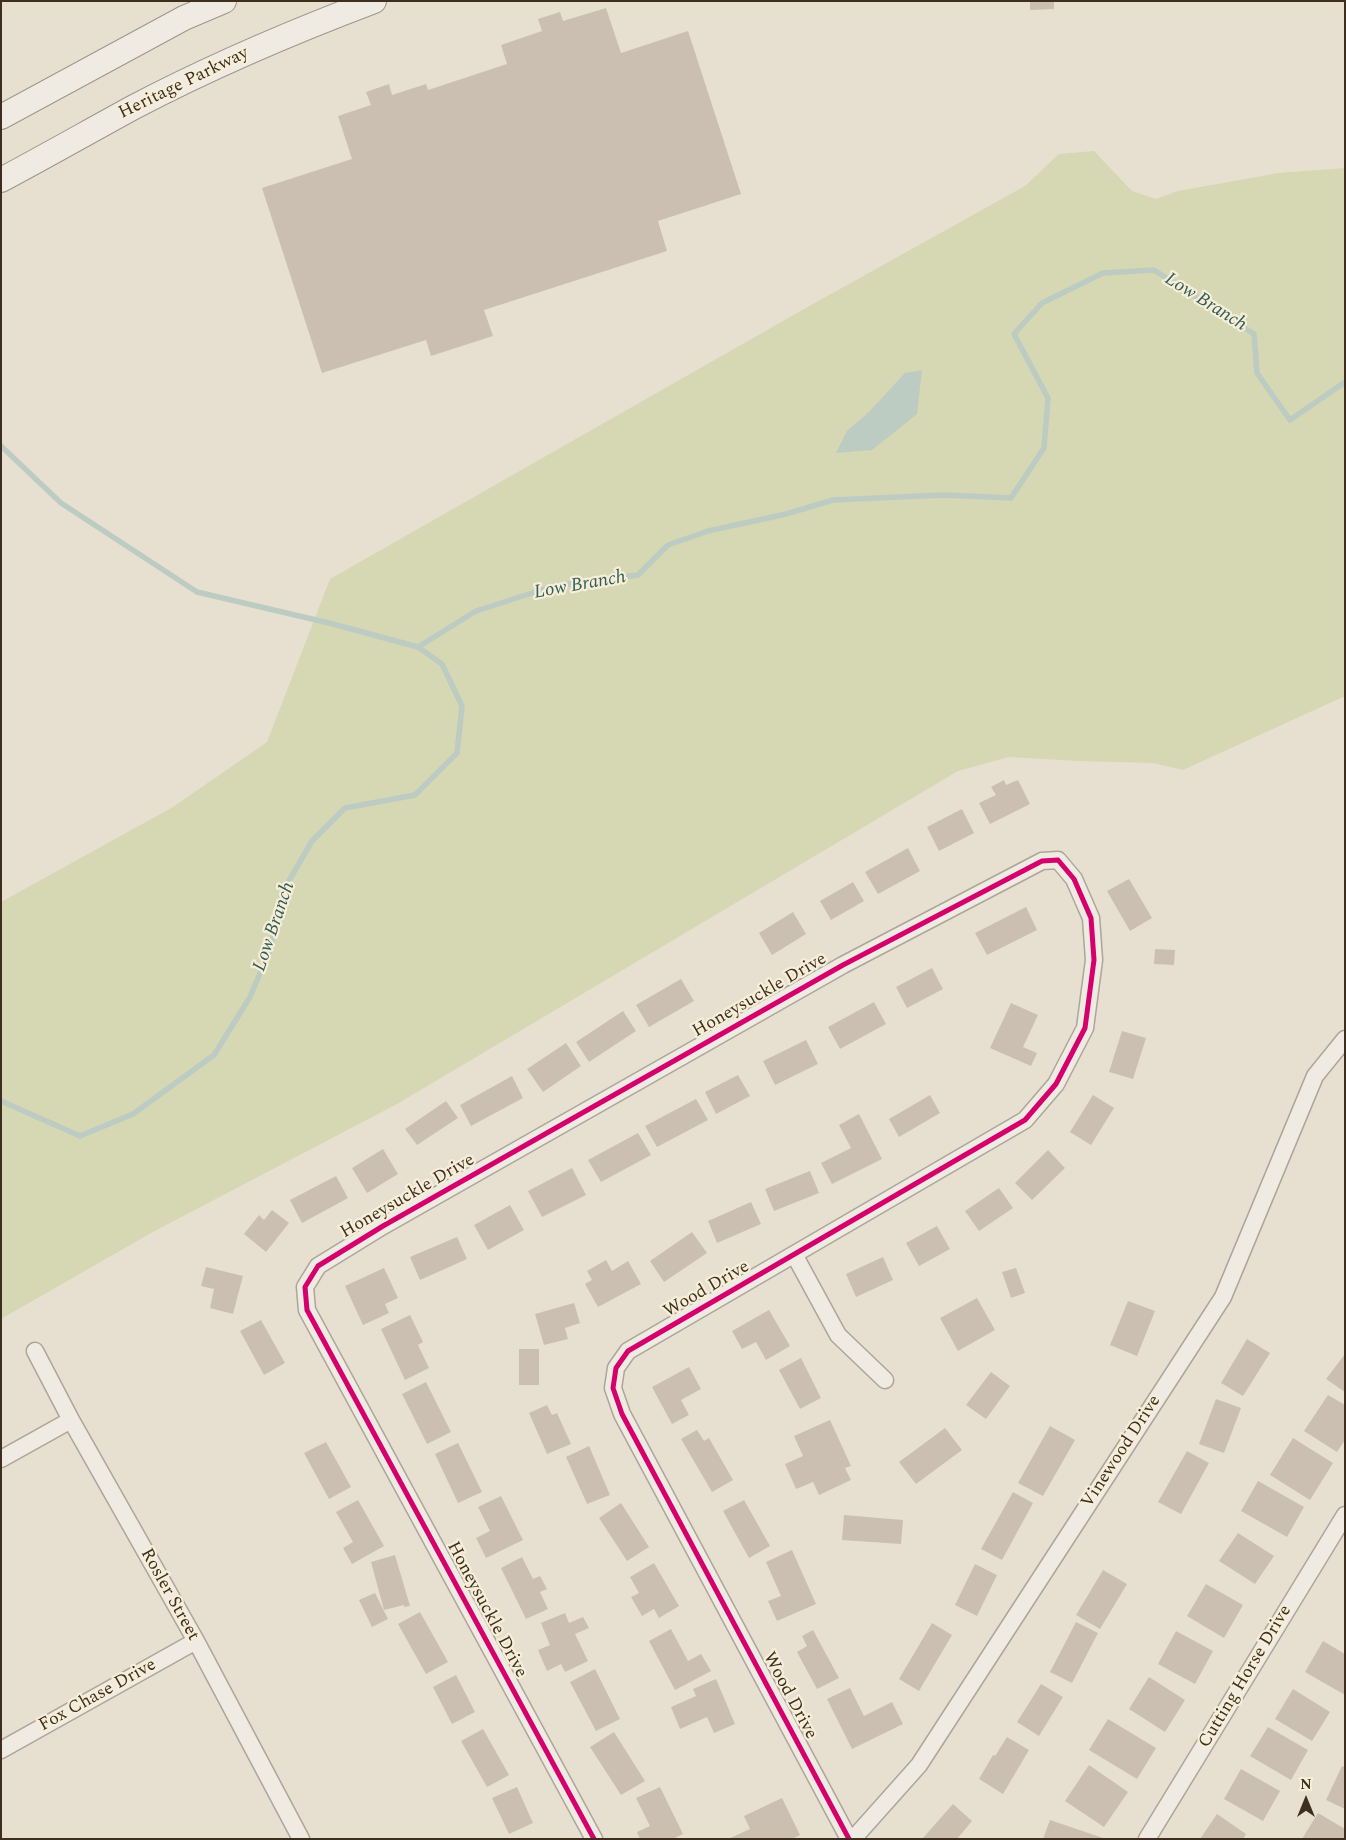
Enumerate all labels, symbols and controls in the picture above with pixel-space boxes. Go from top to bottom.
street label: Heritage Parkway [115,43,253,125]
water label: Low Branch [1160,269,1250,337]
water label: Low Branch [532,567,628,605]
water label: Low Branch [249,879,301,975]
street label: Honeysuckle Drive [689,949,831,1043]
street label: Honeysuckle Drive [337,1150,479,1244]
street label: Wood Drive [660,1257,754,1323]
street label: Vinewood Drive [1078,1392,1166,1512]
street label: Honeysuckle Drive [441,1538,531,1682]
street label: Rosler Street [135,1545,203,1645]
street label: Cutting Horse Drive [1195,1602,1297,1752]
street label: Wood Drive [757,1649,821,1743]
street label: Fox Chase Drive [36,1655,160,1737]
text: N [1300,1774,1312,1795]
north arrow [1281,1775,1331,1825]

